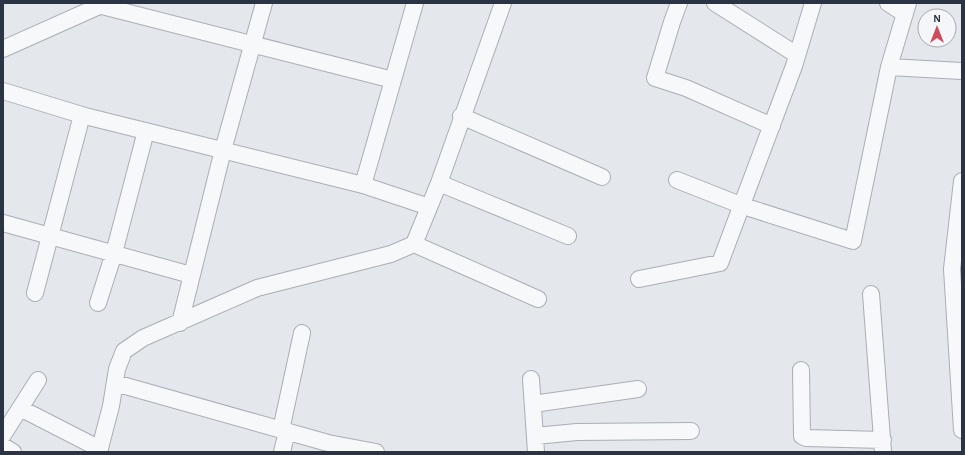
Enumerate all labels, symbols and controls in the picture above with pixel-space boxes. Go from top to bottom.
north arrow [917,8,957,48]
text: N [933,13,941,24]

